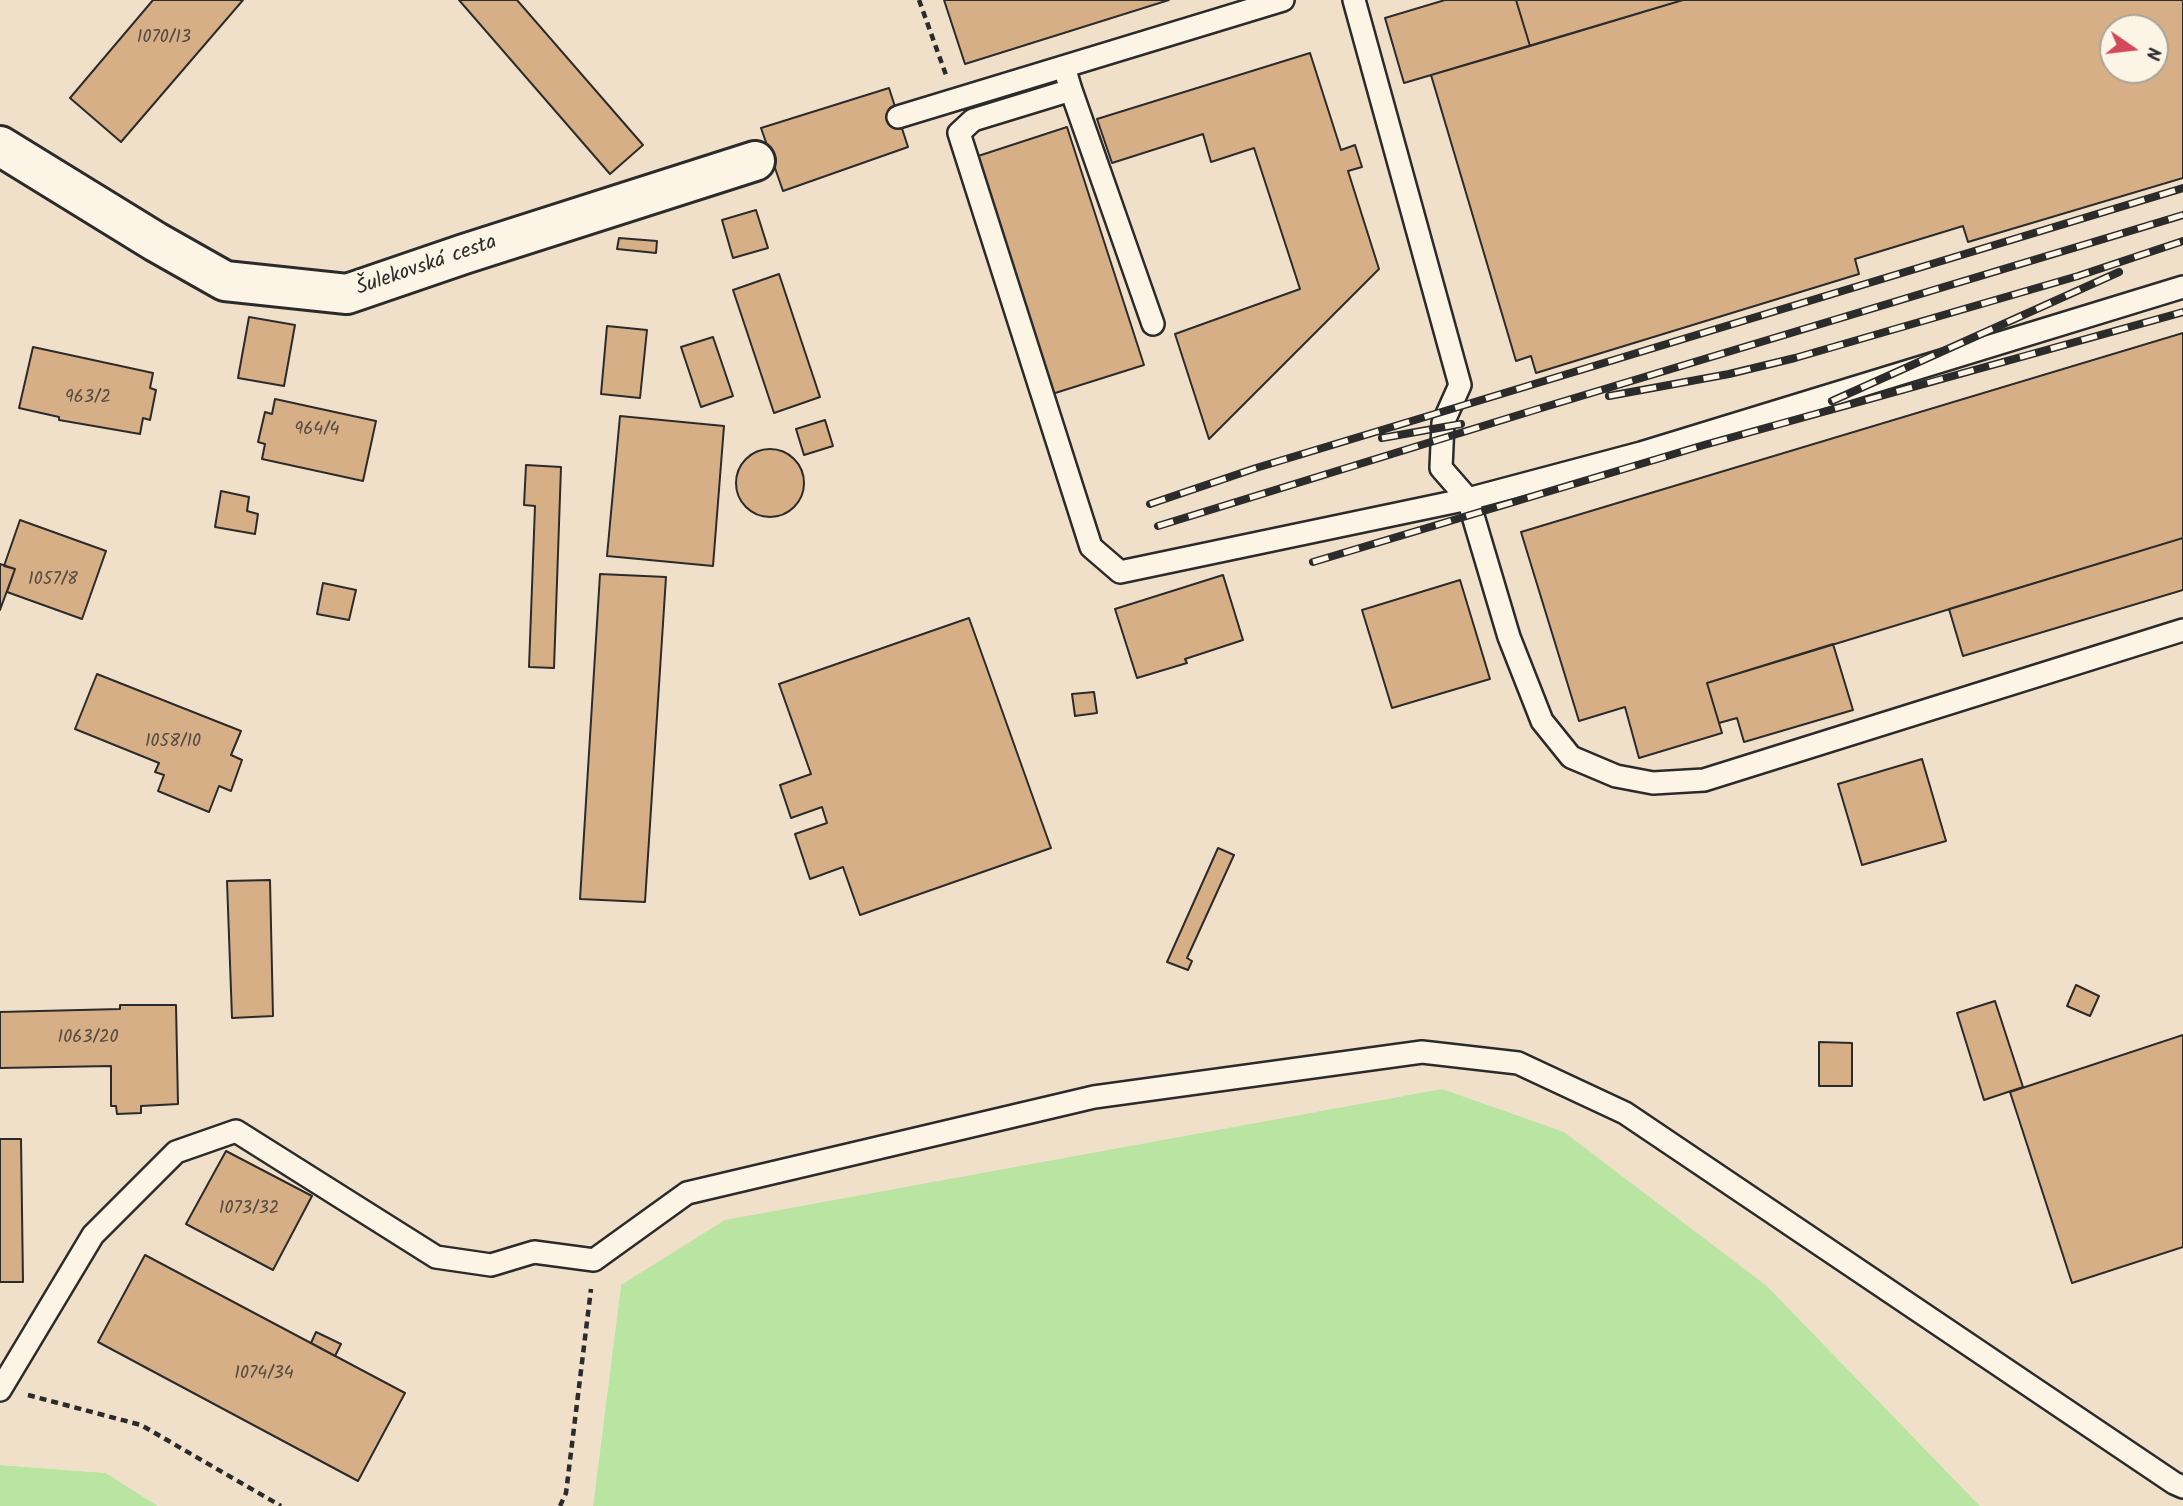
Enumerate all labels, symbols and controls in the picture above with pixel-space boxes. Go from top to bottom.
north arrow [2099,14,2169,84]
house number: 1070/13 [137,28,191,50]
text: N [2136,44,2168,63]
street label: Šulekovská cesta [353,231,501,303]
house number: 963/2 [65,388,111,410]
house number: 964/4 [295,420,339,442]
house number: 1057/8 [28,570,78,592]
house number: 1058/10 [145,732,201,754]
house number: 1063/20 [58,1028,118,1050]
house number: 1073/32 [219,1199,279,1221]
house number: 1074/34 [234,1364,294,1386]

